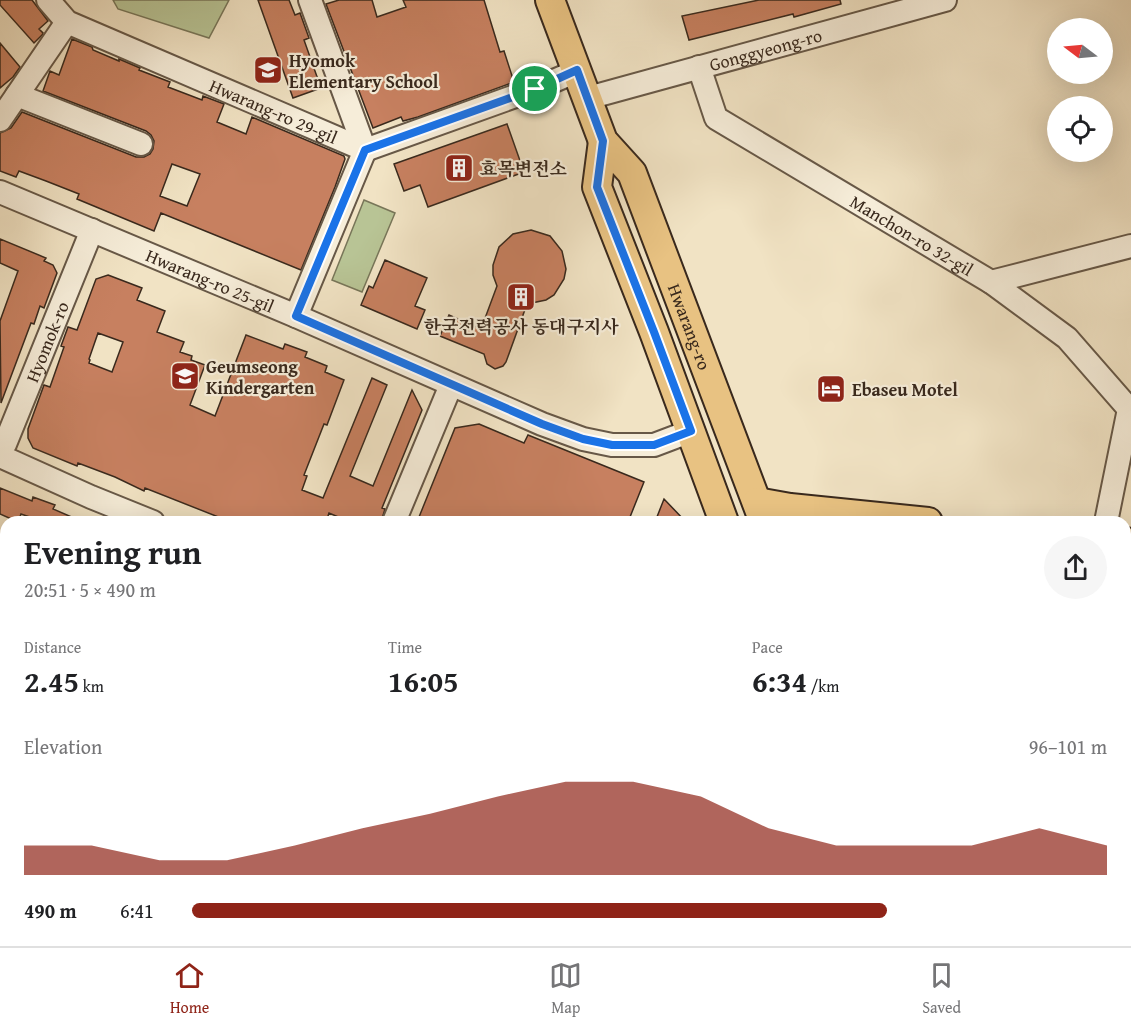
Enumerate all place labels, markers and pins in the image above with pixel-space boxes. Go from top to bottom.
place label: Hyomok Elementary School [289,47,439,95]
school or university icon: Hyomok Elementary School [252,54,284,86]
pin [509,63,560,114]
building icon: 효목변전소 [443,152,475,184]
place label: 효목변전소 [480,155,568,182]
building icon: 한국전력공사 동대구지사 [505,281,537,313]
place label: 한국전력공사 동대구지사 [423,313,619,340]
place label: Geumseong Kindergarten [206,353,315,401]
school or university icon: Geumseong Kindergarten [169,360,201,392]
hotel icon: Ebaseu Motel [815,373,847,405]
place label: Ebaseu Motel [852,376,958,403]

